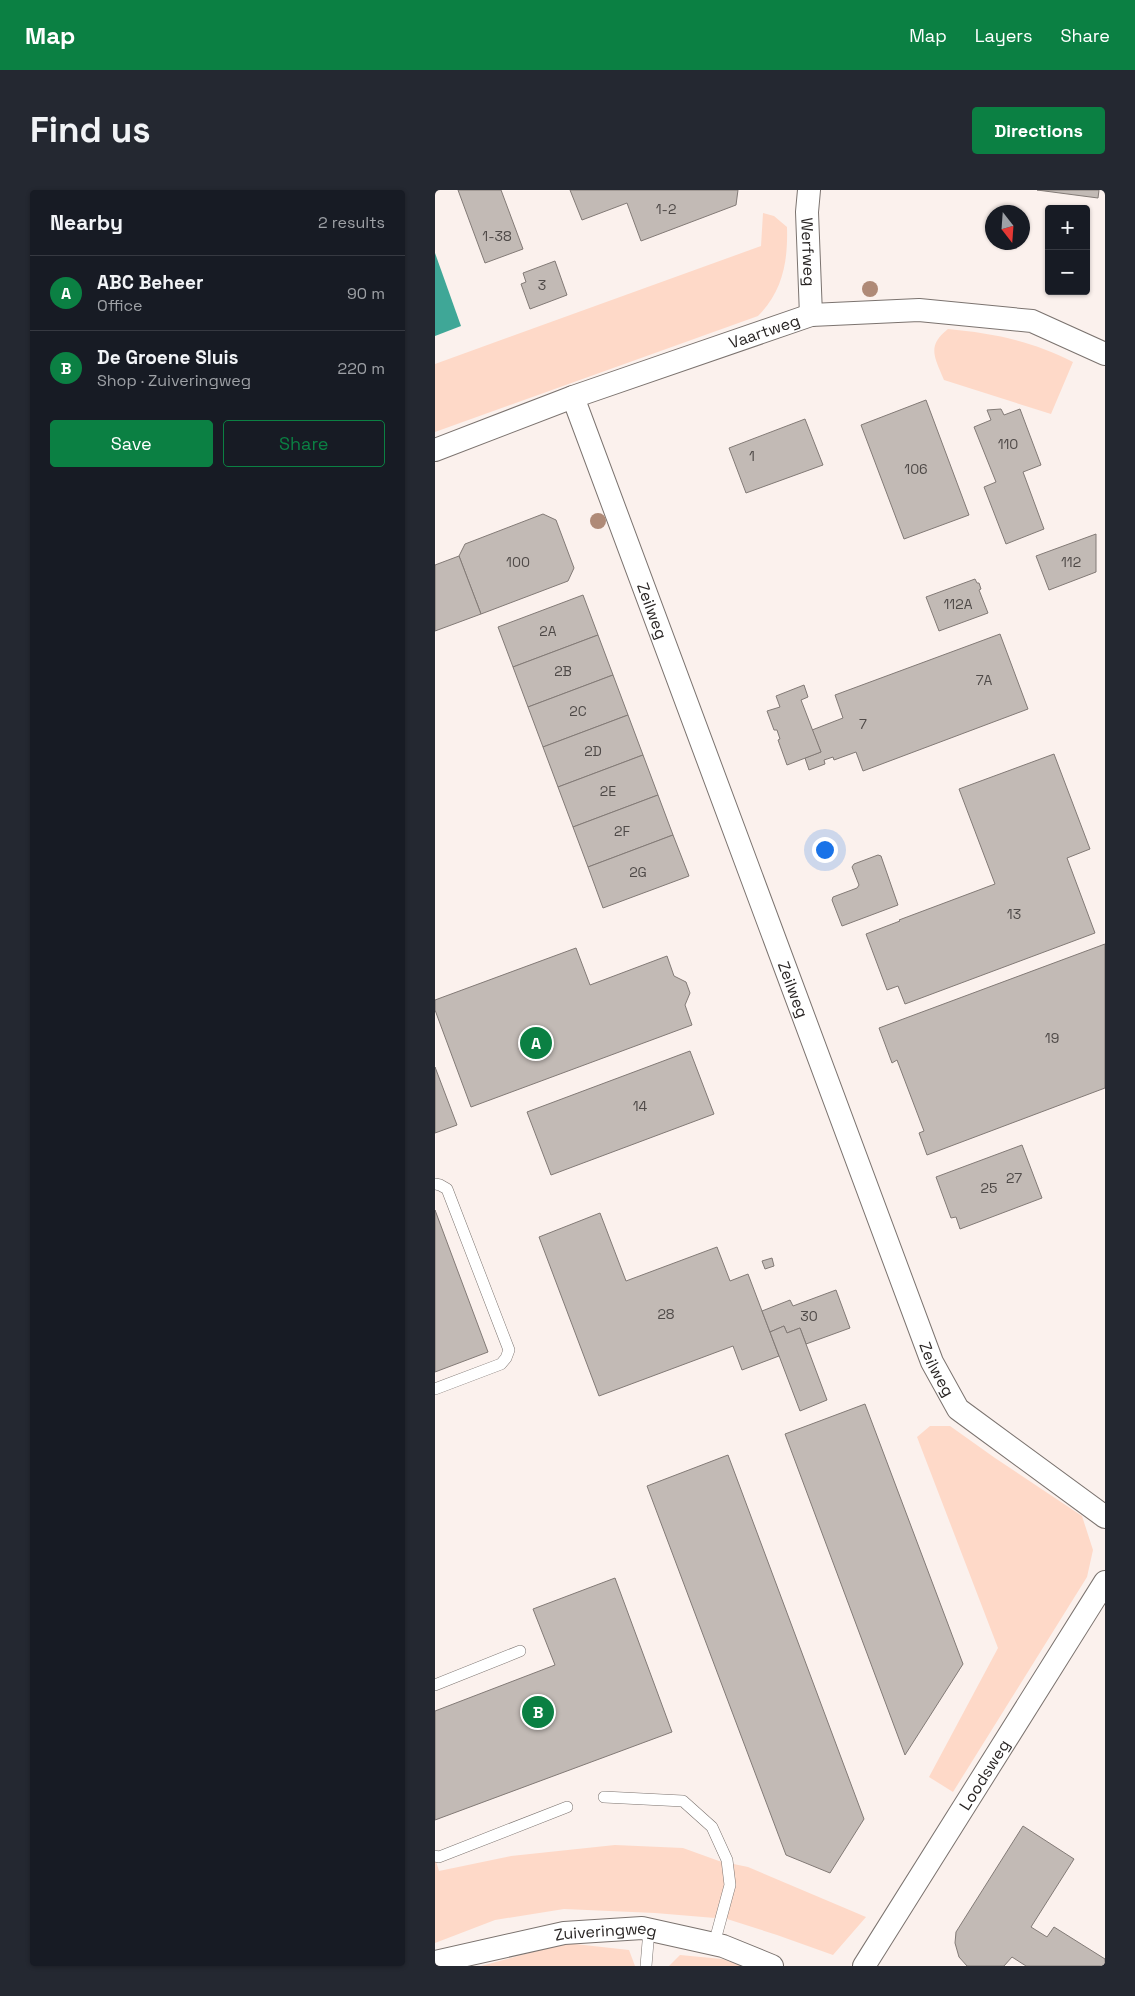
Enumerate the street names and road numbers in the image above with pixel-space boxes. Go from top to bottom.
street label: Werfweg [796,217,820,287]
street label: Vaartweg [726,310,803,354]
street label: Zeilweg [632,580,672,642]
street label: Zeilweg [773,958,813,1021]
street label: Zeilweg [914,1339,959,1400]
street label: Loodsweg [955,1736,1015,1814]
street label: Zuiveringweg [552,1917,659,1946]

